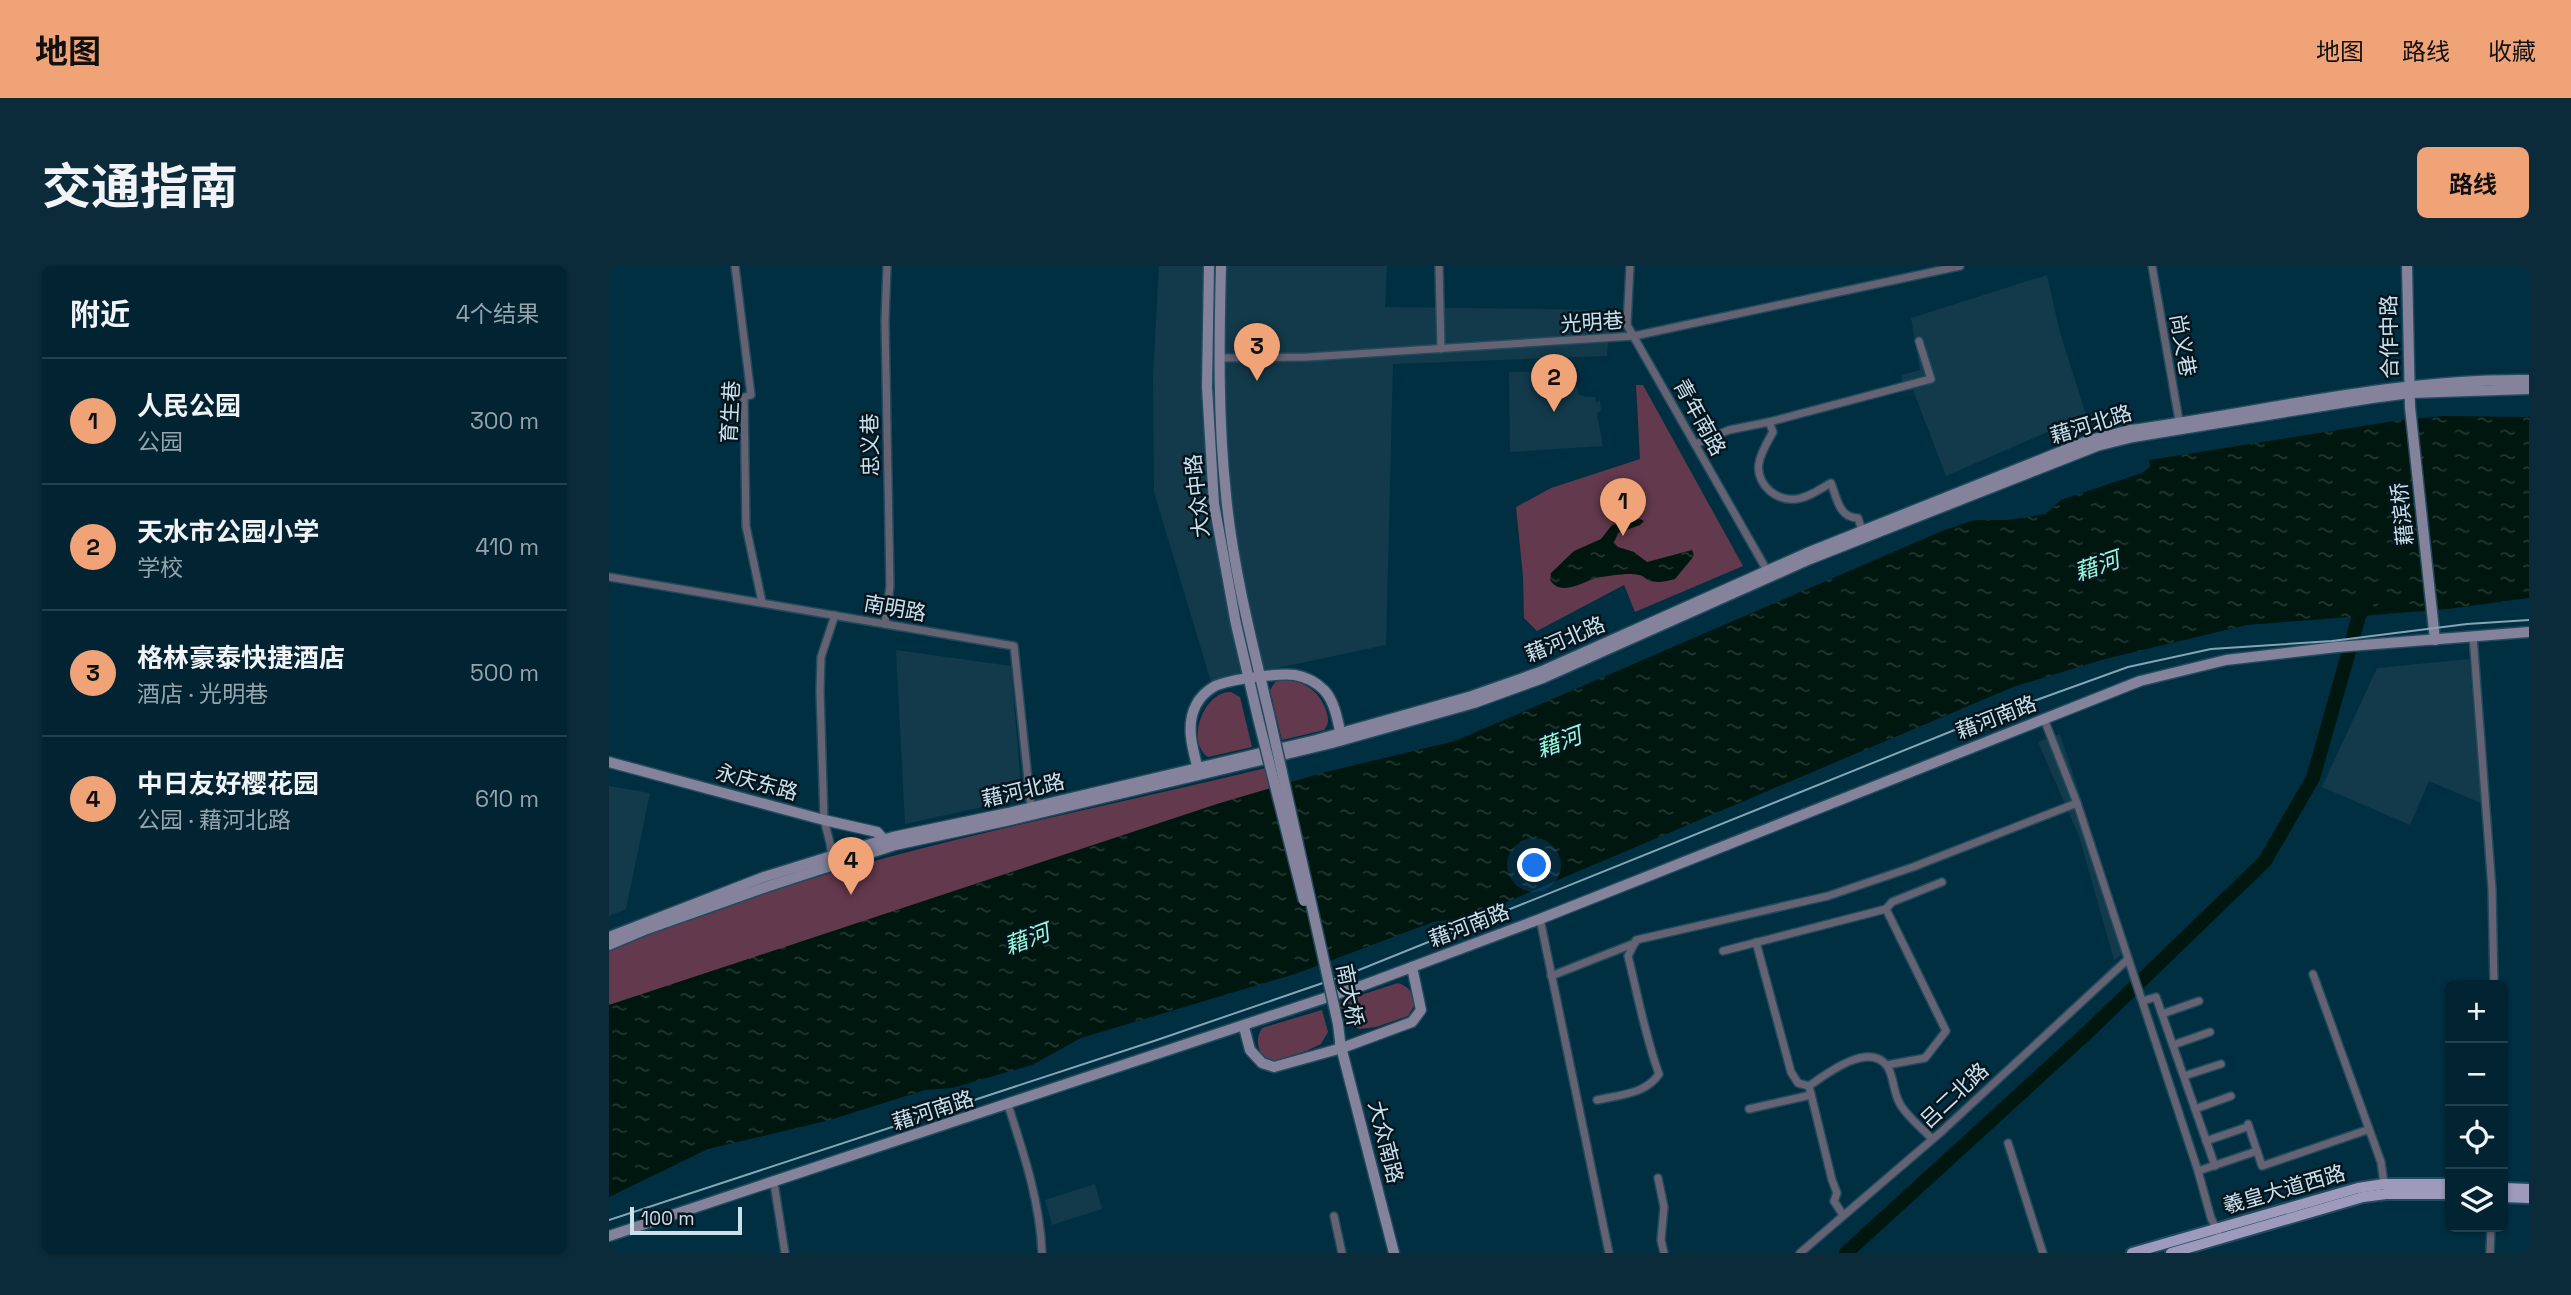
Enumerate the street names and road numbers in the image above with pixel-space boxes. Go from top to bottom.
street label: 合作中路 [2375,295,2403,379]
street label: 光明巷 [1560,306,1624,338]
street label: 尚义巷 [2164,312,2202,378]
street label: 青年南路 [1668,374,1732,460]
street label: 育生巷 [715,380,745,444]
street label: 藉河北路 [2047,399,2135,449]
street label: 忠义巷 [856,413,884,477]
street label: 大众中路 [1179,453,1215,539]
street label: 藉滨桥 [2385,481,2419,547]
street label: 南明路 [862,589,928,627]
street label: 藉河北路 [1521,610,1609,668]
street label: 藉河南路 [1952,689,2040,745]
street label: 永庆东路 [713,758,801,806]
street label: 藉河北路 [979,767,1067,813]
street label: 藉河南路 [1425,897,1513,953]
street label: 南大桥 [1331,962,1369,1028]
street label: 吕二北路 [1914,1056,1994,1134]
street label: 藉河南路 [889,1084,977,1136]
street label: 大众南路 [1363,1098,1409,1186]
street label: 羲皇大道西路 [2220,1159,2348,1219]

